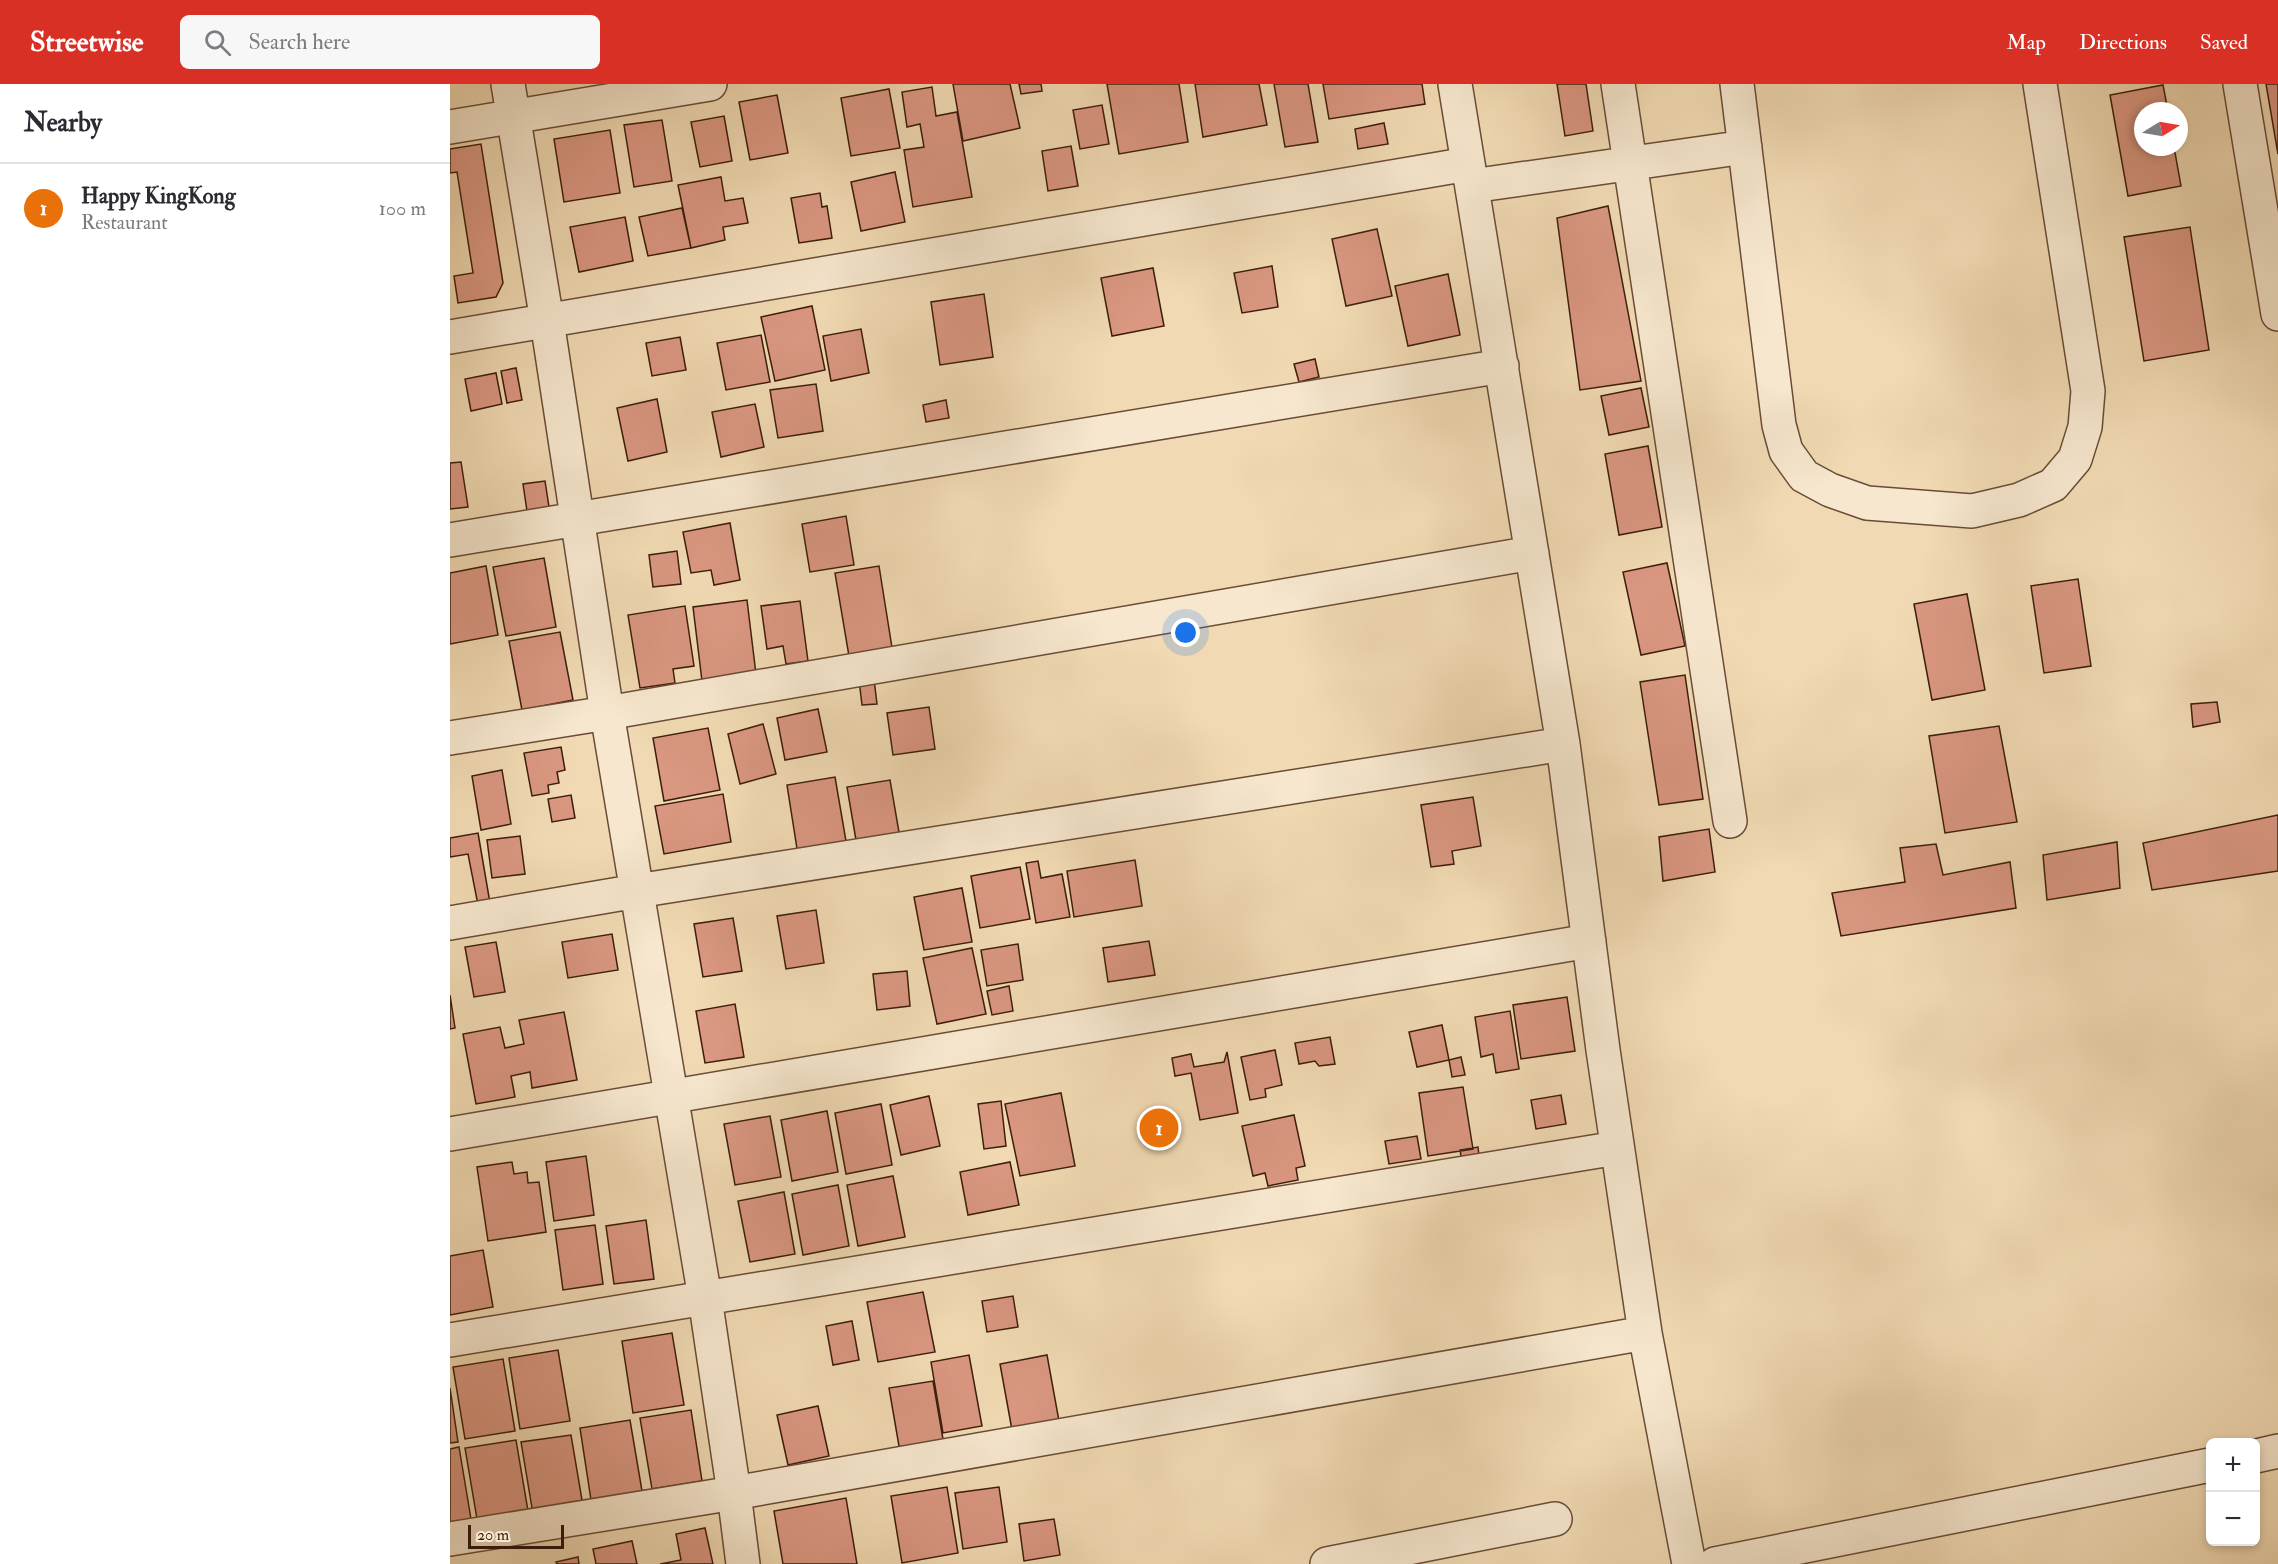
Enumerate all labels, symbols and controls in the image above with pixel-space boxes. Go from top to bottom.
search box [180,15,600,69]
text: Streetwise [30,25,144,60]
icon: search [201,26,234,59]
text: Search here [249,28,350,56]
text: Map [2006,29,2046,56]
text: Directions [2079,29,2167,56]
text: Saved [2200,29,2248,56]
north arrow [2134,102,2188,156]
text: Nearby [24,107,102,139]
text: Happy KingKong [81,182,236,210]
text: 1 [40,196,47,221]
text: 100 m [379,196,426,221]
text: Restaurant [81,210,168,235]
your location [1171,618,1200,647]
pin: 1 [1140,1106,1178,1150]
map controls [2206,1438,2260,1546]
button: + [2206,1438,2260,1492]
button: − [2206,1492,2260,1546]
scale bar [468,1522,564,1550]
text: 20 m [477,1525,509,1545]

